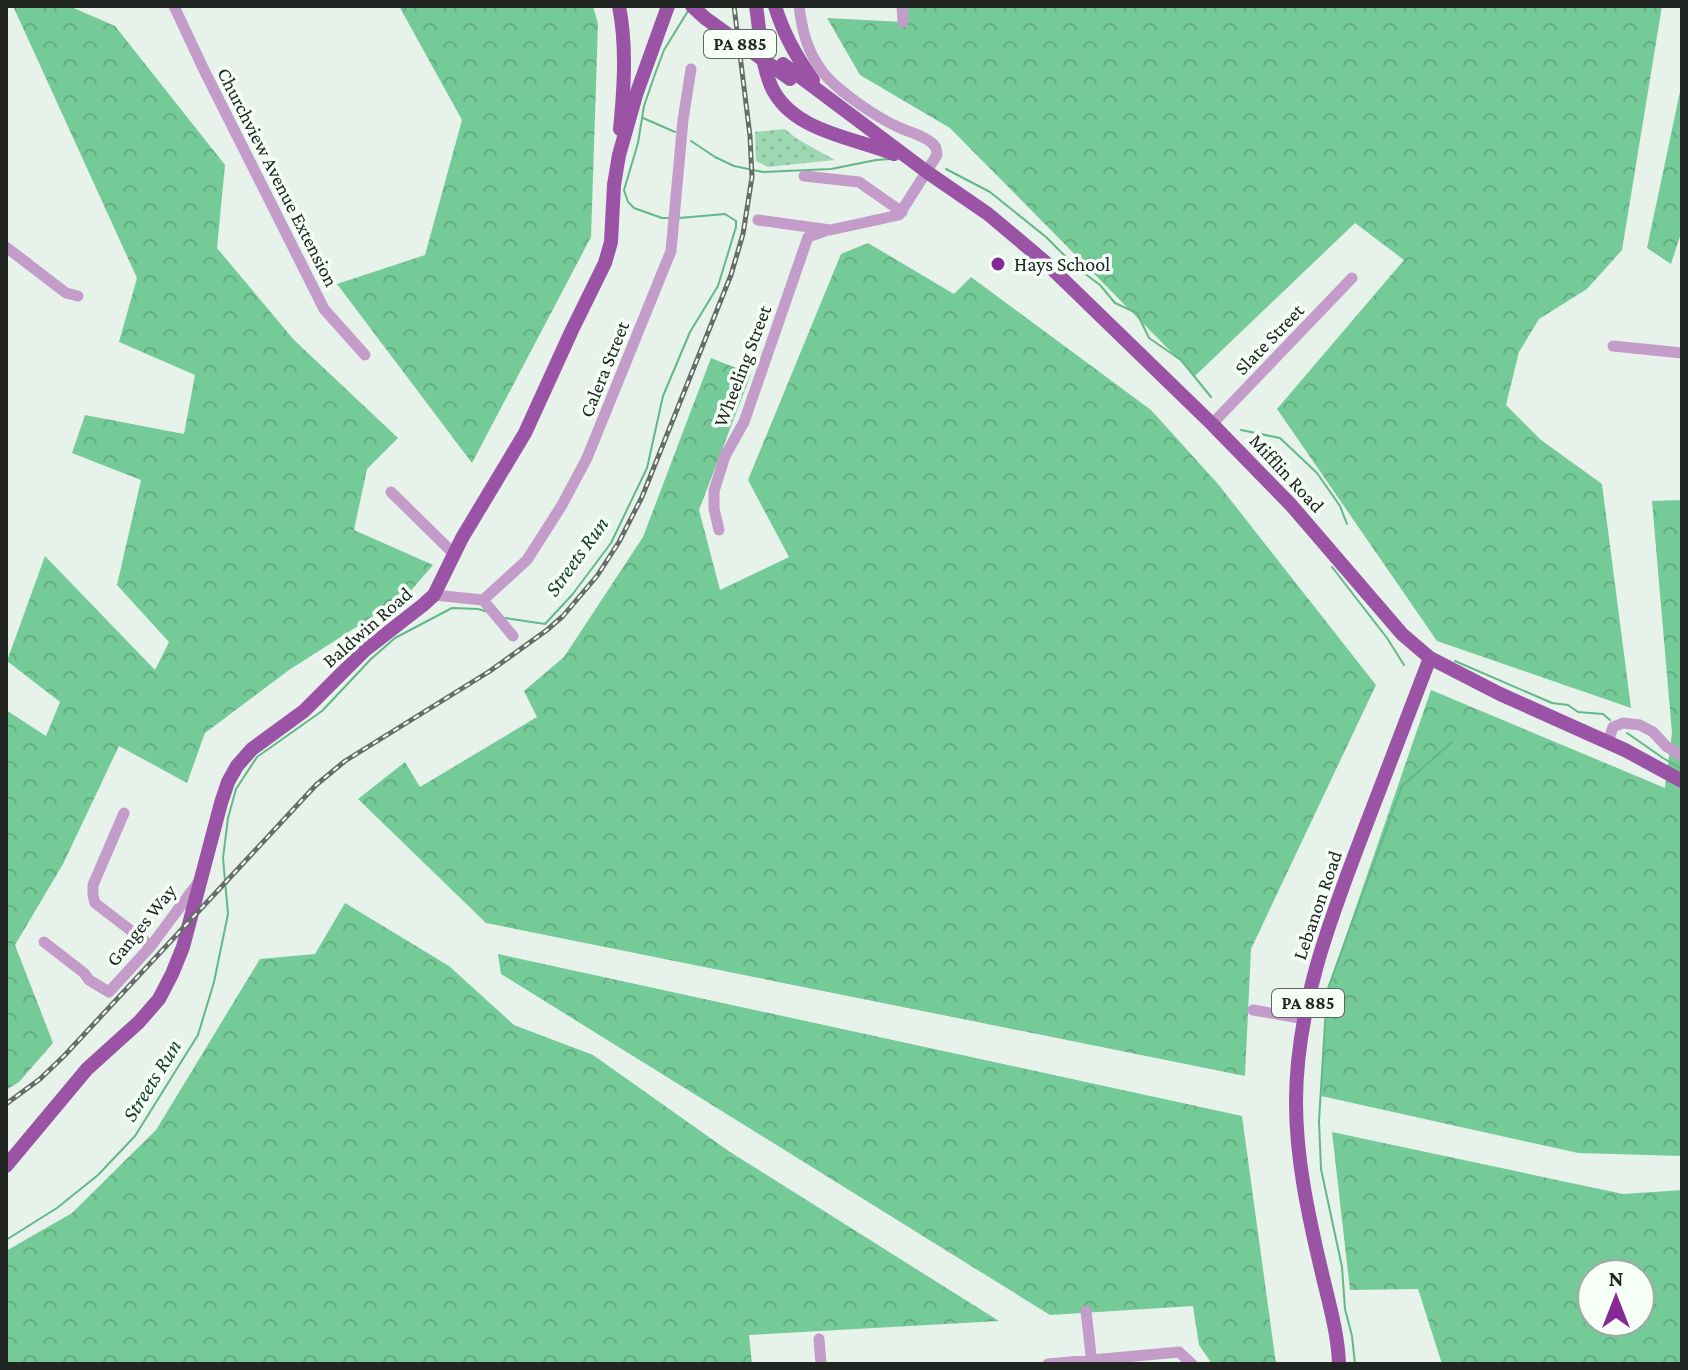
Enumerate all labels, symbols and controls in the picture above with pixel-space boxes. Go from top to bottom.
road number: PA 885 [704,30,776,58]
street label: Churchview Avenue Extension [213,64,343,290]
place label: Hays School [1014,253,1110,276]
marker: Hays School [989,255,1007,273]
street label: Slate Street [1230,299,1308,379]
street label: Wheeling Street [709,302,776,430]
street label: Calera Street [575,317,633,420]
street label: Mifflin Road [1245,429,1329,517]
water label: Streets Run [539,512,614,601]
street label: Baldwin Road [318,582,416,672]
street label: Lebanon Road [1288,847,1346,962]
street label: Ganges Way [101,879,182,971]
road number: PA 885 [1272,989,1344,1017]
water label: Streets Run [116,1035,186,1126]
north arrow [1576,1258,1656,1338]
text: N [1609,1266,1624,1291]

